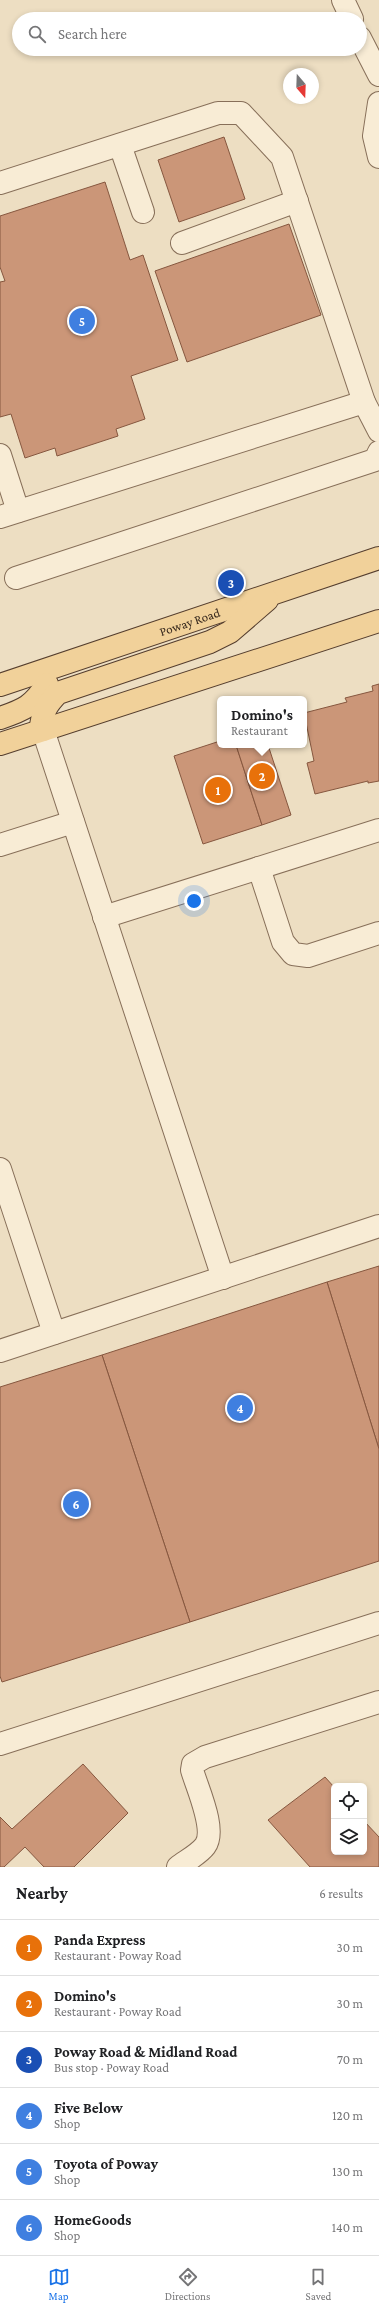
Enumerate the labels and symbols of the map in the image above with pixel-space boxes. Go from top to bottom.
north arrow [283,68,319,104]
pin: 5 [69,306,95,336]
pin: 3 [218,568,244,598]
street label: Poway Road [157,604,222,639]
pin: 2 [249,761,275,791]
pin: 1 [205,775,231,805]
your location [184,891,204,911]
pin: 4 [227,1393,253,1423]
pin: 6 [63,1489,89,1519]

